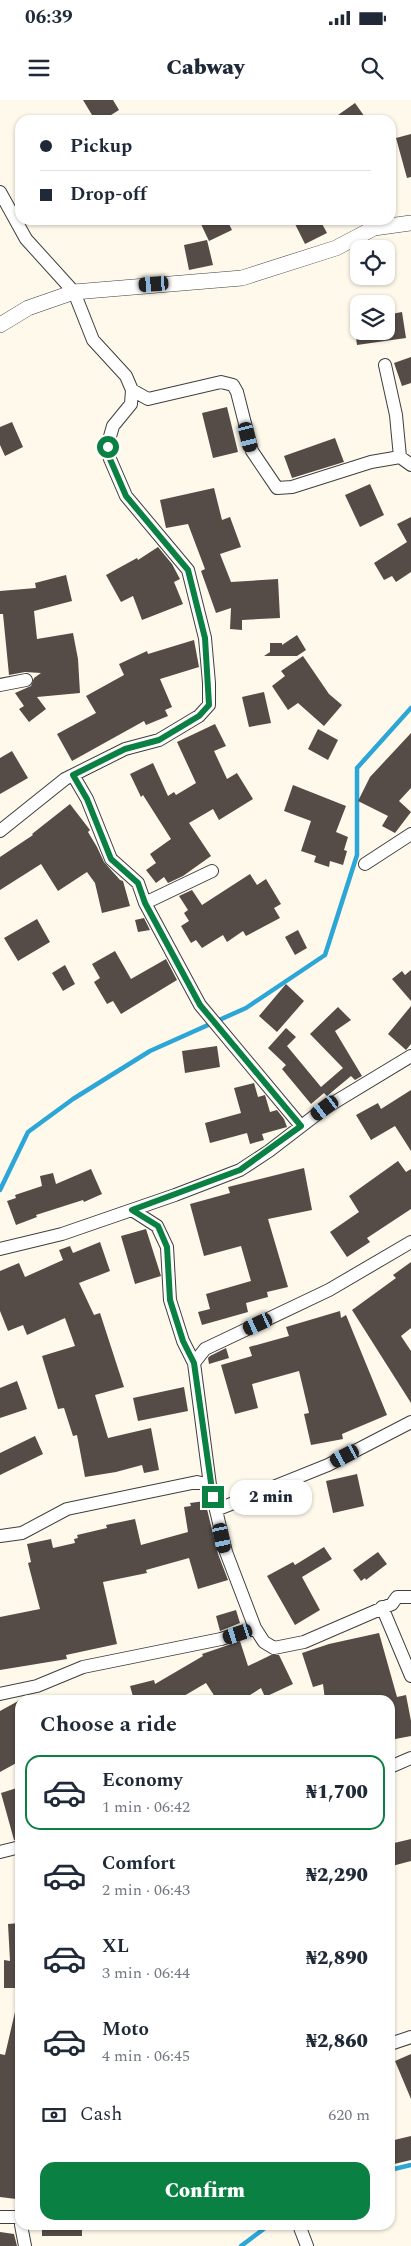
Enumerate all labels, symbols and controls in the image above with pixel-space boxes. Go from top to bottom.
text: 06:39 [25,3,73,32]
text: Cabway [167,51,244,84]
icon: menu [25,54,53,82]
icon: search [358,54,386,82]
text: Pickup [70,132,132,161]
text: Drop-off [70,180,147,209]
map controls [350,240,395,340]
button: locate [350,240,395,285]
car [138,275,169,293]
button: layers [350,295,395,340]
car [237,421,258,453]
route start [97,436,119,458]
car [308,1093,341,1123]
car [241,1311,274,1337]
car [328,1442,361,1470]
callout: 2 min [230,1480,313,1514]
text: 2 min [249,1485,293,1509]
route end [202,1486,224,1508]
car [211,1522,232,1554]
car [221,1622,254,1646]
text: Choose a ride [40,1708,177,1741]
text: Economy [102,1766,183,1795]
icon: car [42,1770,87,1815]
text: ₦1,700 [306,1778,368,1807]
text: 1 min · 06:42 [102,1795,190,1819]
text: Comfort [102,1849,176,1878]
icon: car [42,1853,87,1898]
text: ₦2,290 [306,1861,368,1890]
text: 2 min · 06:43 [102,1878,190,1902]
text: XL [102,1932,129,1961]
icon: car [42,1936,87,1981]
text: ₦2,890 [306,1944,368,1973]
text: 3 min · 06:44 [102,1961,190,1985]
text: Moto [102,2015,149,2044]
icon: car [42,2019,87,2064]
text: ₦2,860 [306,2027,368,2056]
text: 4 min · 06:45 [102,2044,190,2068]
text: Cash [80,2100,122,2129]
icon: cash [40,2101,68,2129]
text: 620 m [328,2103,370,2127]
button: Confirm [40,2162,370,2220]

